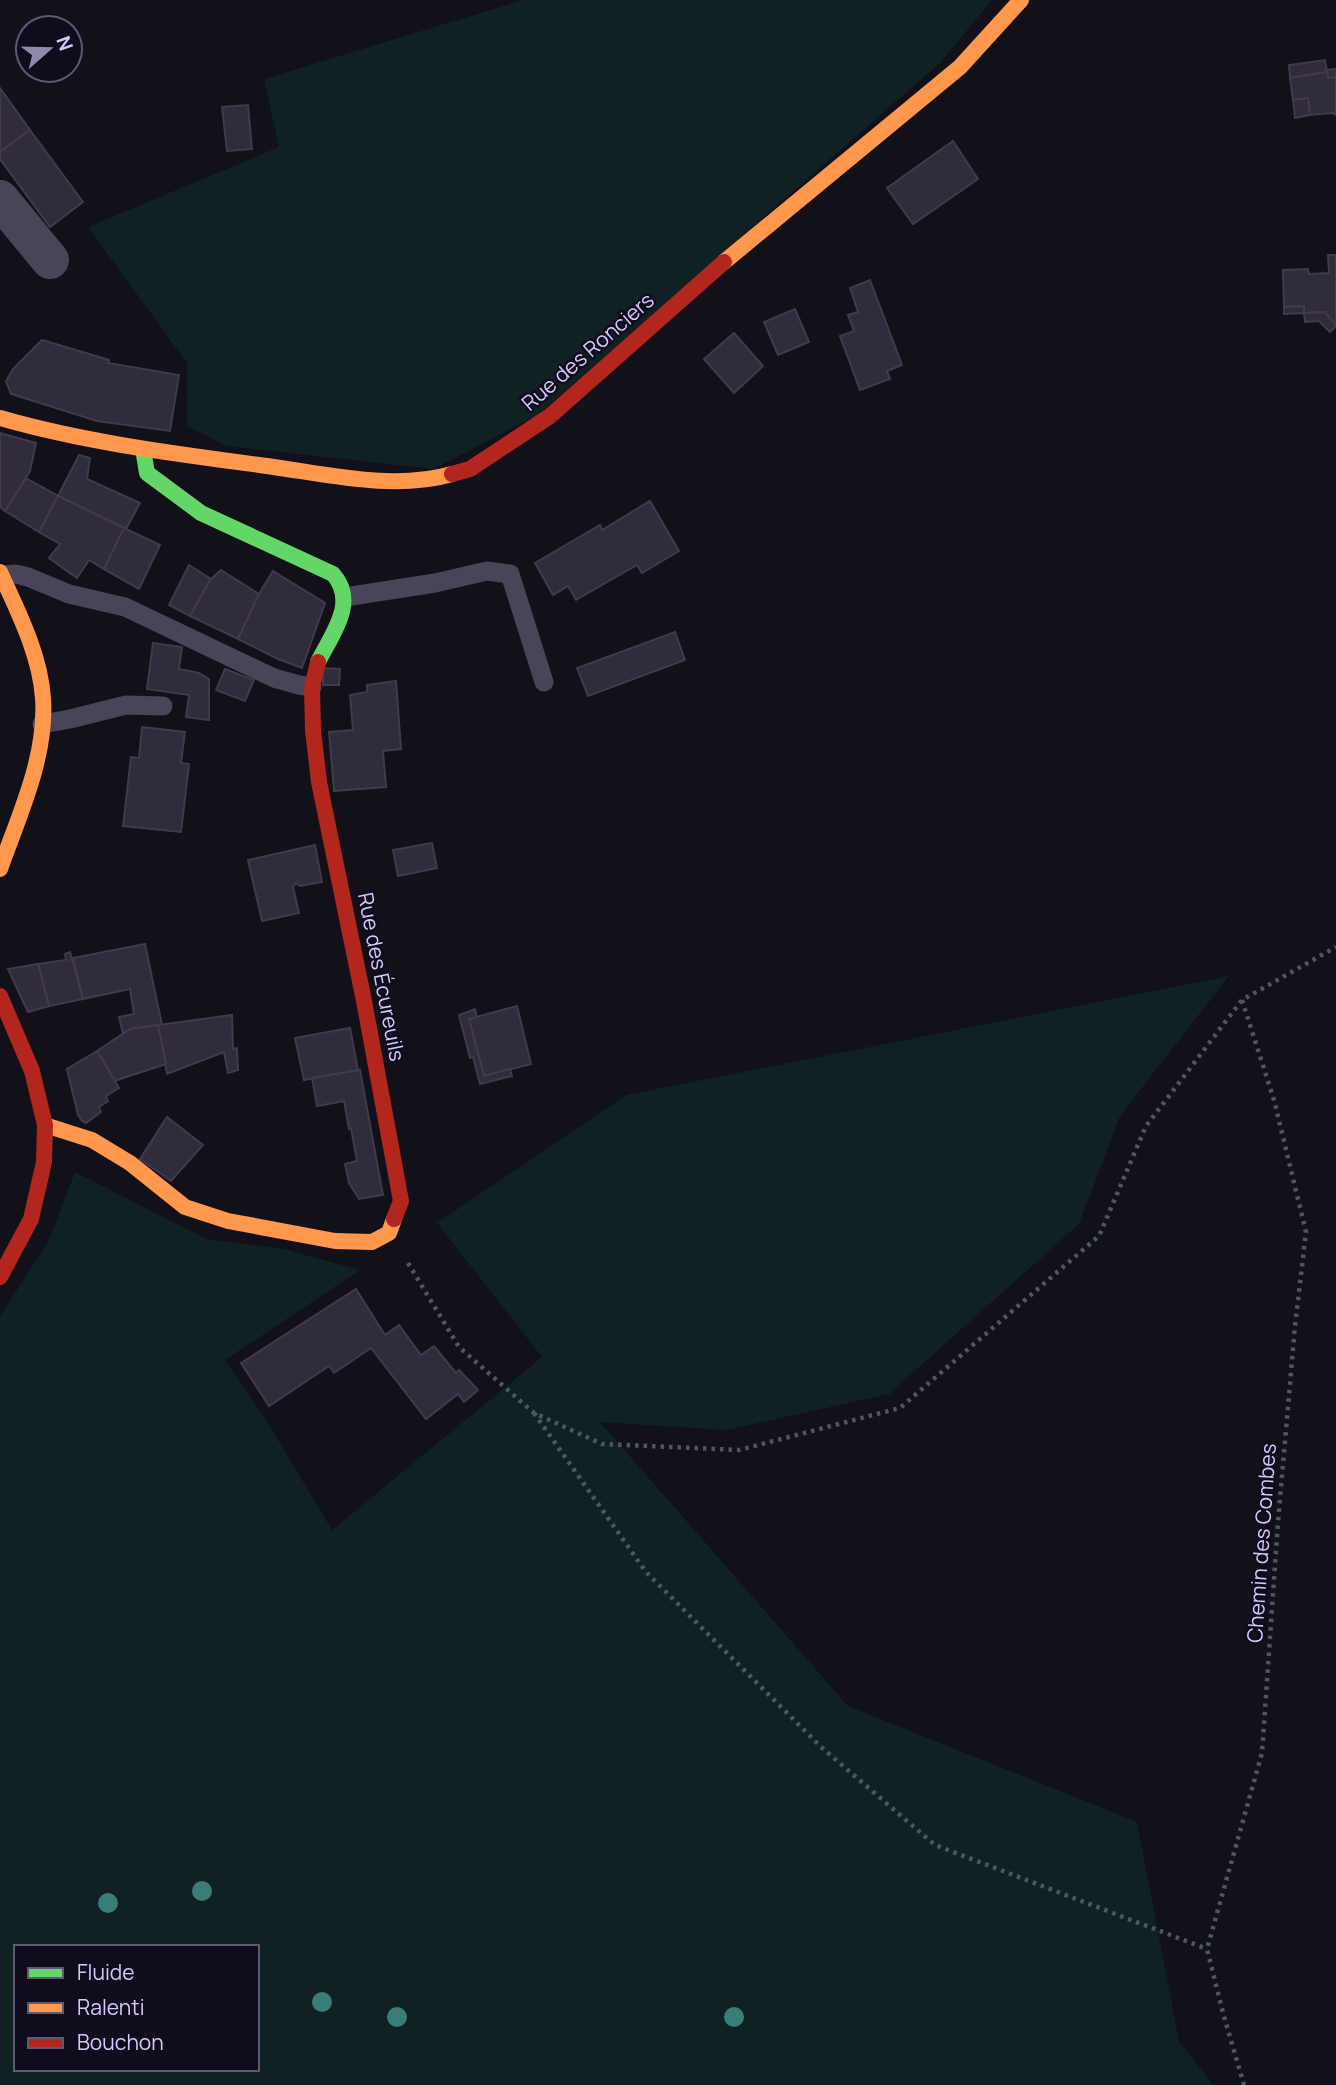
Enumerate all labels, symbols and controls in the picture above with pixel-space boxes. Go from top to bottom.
north arrow [14,14,84,84]
text: N [50,32,80,54]
street label: Rue des Ronciers [515,286,659,417]
street label: Rue des Écureuils [352,890,412,1063]
street label: Chemin des Combes [1240,1442,1282,1644]
legend [14,1945,259,2071]
text: Fluide [77,1958,135,1986]
text: Ralenti [77,1993,145,2021]
text: Bouchon [77,2028,164,2056]

